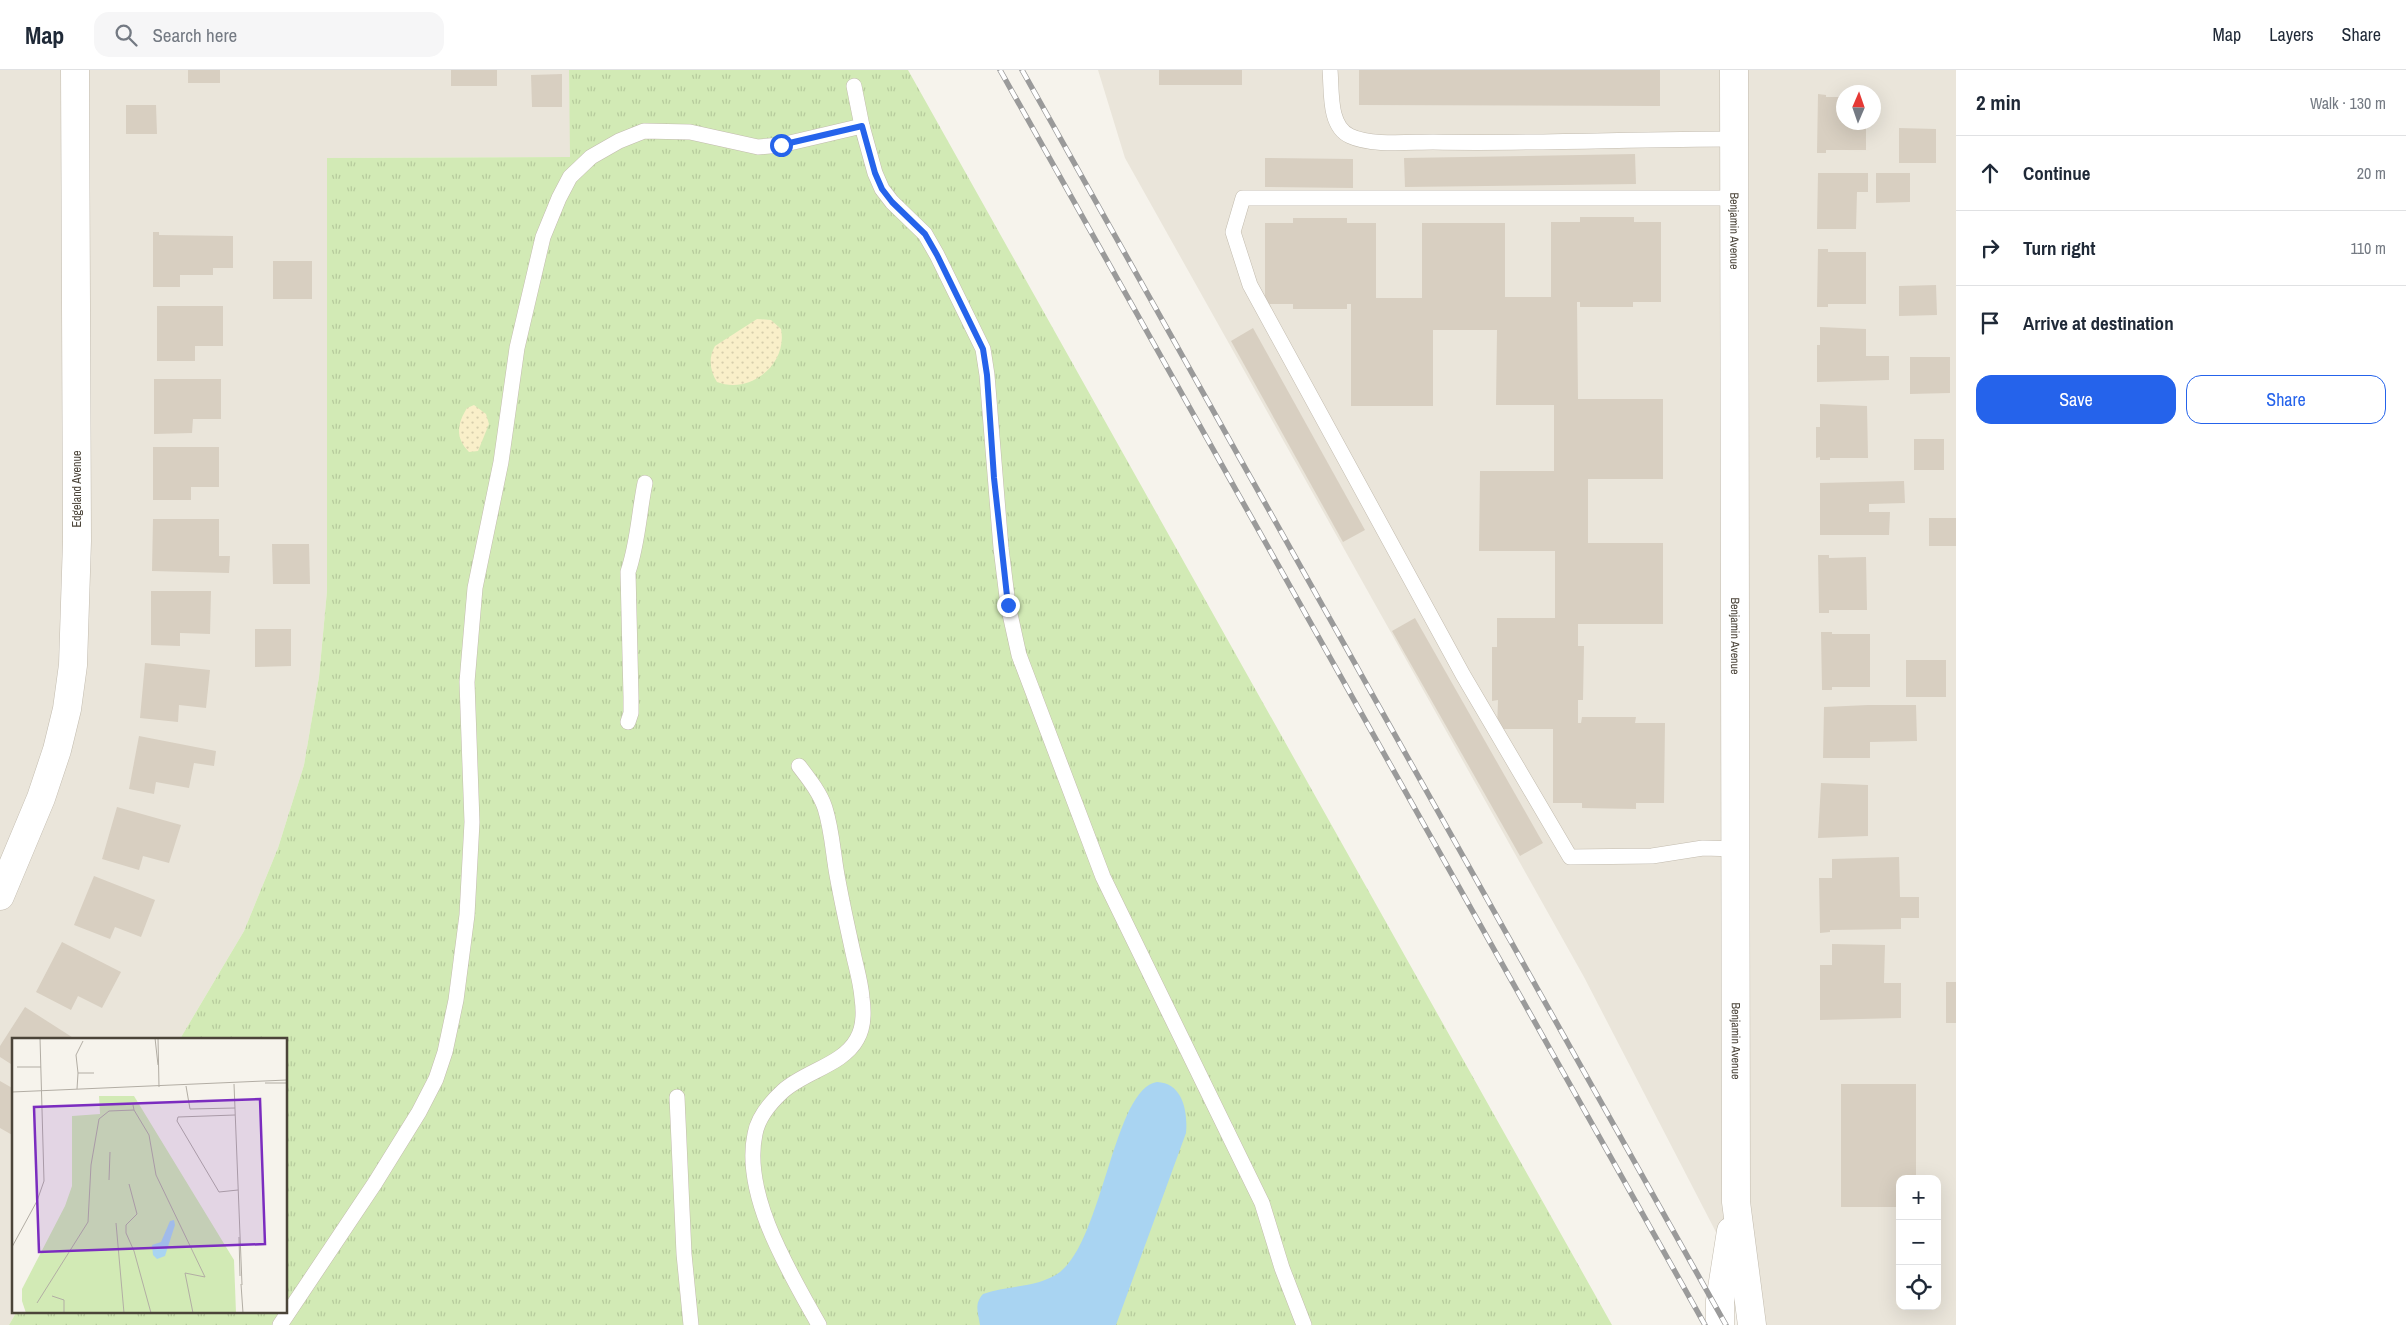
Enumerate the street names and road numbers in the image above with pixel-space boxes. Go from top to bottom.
street label: Benjamin Avenue [1726,192,1742,270]
street label: Edgeland Avenue [69,451,85,527]
street label: Benjamin Avenue [1727,597,1743,675]
street label: Benjamin Avenue [1728,1002,1744,1080]

